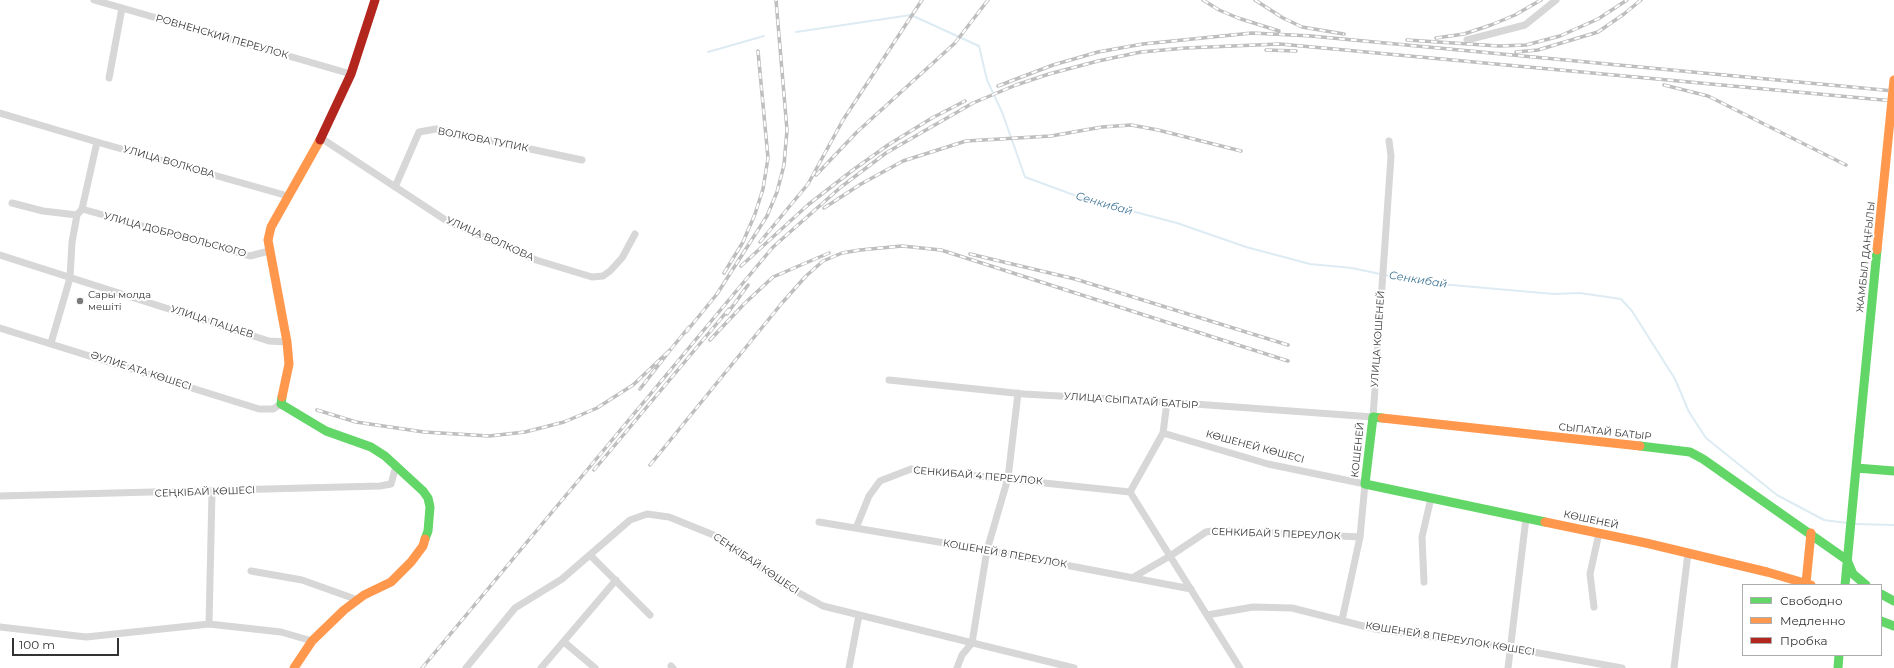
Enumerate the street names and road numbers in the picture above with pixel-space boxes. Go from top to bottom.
street label: РОВНЕНСКИЙ ПЕРЕУЛОК [154,12,290,62]
street label: ВОЛКОВА ТУПИК [437,125,529,155]
street label: УЛИЦА ВОЛКОВА [122,143,216,181]
street label: ЖАМБЫЛ ДАҢҒЫЛЫ [1854,201,1878,313]
street label: УЛИЦА ДОБРОВОЛЬСКОГО [103,210,247,260]
street label: УЛИЦА ВОЛКОВА [444,214,536,264]
street label: УЛИЦА КОШЕНЕЙ [1369,290,1387,388]
street label: УЛИЦА ПАЦАЕВ [169,303,255,341]
street label: ӘУЛИЕ АТА КӨШЕСІ [89,349,193,393]
street label: УЛИЦА СЫПАТАЙ БАТЫР [1064,390,1198,412]
street label: СЫПАТАЙ БАТЫР [1558,421,1652,443]
street label: КОШЕНЕЙ [1349,422,1367,478]
street label: КӨШЕНЕЙ КӨШЕСІ [1204,428,1306,466]
street label: СЕНКИБАЙ 4 ПЕРЕУЛОК [913,464,1043,488]
street label: СЕҢКІБАЙ КӨШЕСІ [154,484,256,500]
street label: КӨШЕНЕЙ [1562,508,1620,532]
street label: СЕНКИБАЙ 5 ПЕРЕУЛОК [1211,526,1341,542]
street label: СЕҢКІБАЙ КӨШЕСІ [711,531,801,597]
street label: КОШЕНЕЙ 8 ПЕРЕУЛОК [942,537,1068,571]
street label: КӨШЕНЕЙ 8 ПЕРЕУЛОК КӨШЕСІ [1364,620,1536,658]

